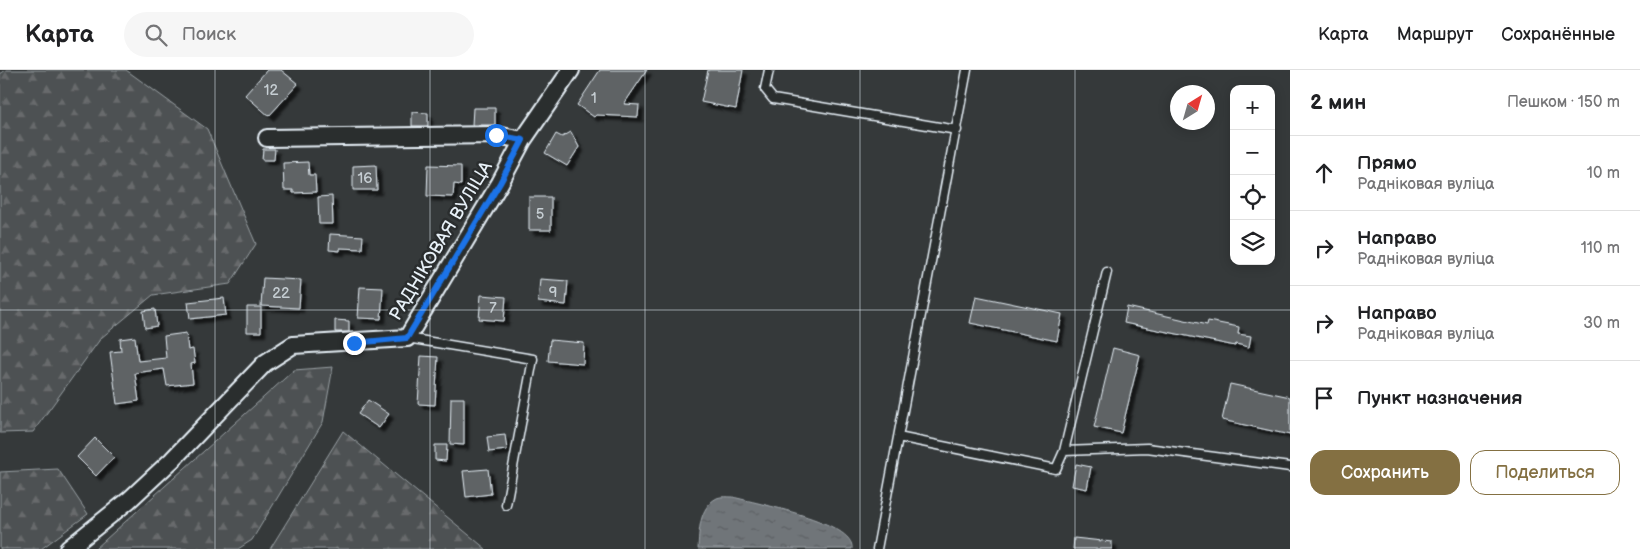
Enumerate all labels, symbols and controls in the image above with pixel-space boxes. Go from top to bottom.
search box [124,12,474,57]
text: Карта [25,20,94,49]
icon: search [142,21,170,49]
text: Поиск [182,23,236,46]
text: Карта [1318,24,1369,45]
text: Маршрут [1397,24,1473,45]
text: Сохранённые [1501,24,1615,45]
house number: 12 [264,81,278,100]
north arrow [1170,85,1215,130]
map controls [1230,85,1275,265]
button: + [1230,85,1275,130]
house number: 1 [591,89,597,108]
text: 2 мин [1310,90,1366,115]
text: Пешком · 150 m [1507,93,1620,112]
route start [485,124,508,147]
button: − [1230,130,1275,175]
text: Прямо [1357,152,1417,175]
street label: РАДНІКОВАЯ ВУЛІЦА [385,158,497,324]
icon: ahead [1310,159,1338,187]
text: 10 m [1587,164,1620,183]
house number: 16 [358,169,372,188]
button: locate [1230,175,1275,220]
text: Радніковая вуліца [1357,175,1495,194]
house number: 5 [536,205,544,224]
button: layers [1230,220,1275,265]
text: Направо [1357,227,1437,250]
icon: right [1310,234,1338,262]
text: 110 m [1581,239,1620,258]
text: Радніковая вуліца [1357,250,1495,269]
house number: 9 [549,283,557,302]
house number: 22 [272,284,290,303]
house number: 7 [489,299,497,318]
text: Направо [1357,302,1437,325]
icon: right [1310,309,1338,337]
text: 30 m [1583,314,1620,333]
text: Радніковая вуліца [1357,325,1495,344]
route end [343,332,366,355]
icon: arrive [1310,384,1338,412]
text: Пункт назначения [1357,387,1522,410]
button: Сохранить [1310,450,1460,495]
button: Поделиться [1470,450,1620,495]

